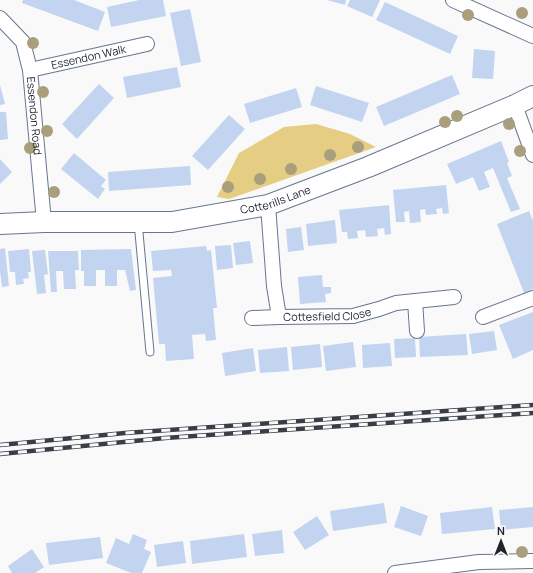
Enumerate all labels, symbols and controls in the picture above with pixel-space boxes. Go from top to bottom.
street label: Essendon Walk [50,41,128,72]
street label: Essendon Road [24,76,46,155]
street label: Cotterills Lane [239,181,313,217]
street label: Cottesfield Close [283,303,373,324]
north arrow [481,521,521,561]
text: N [497,523,505,538]

